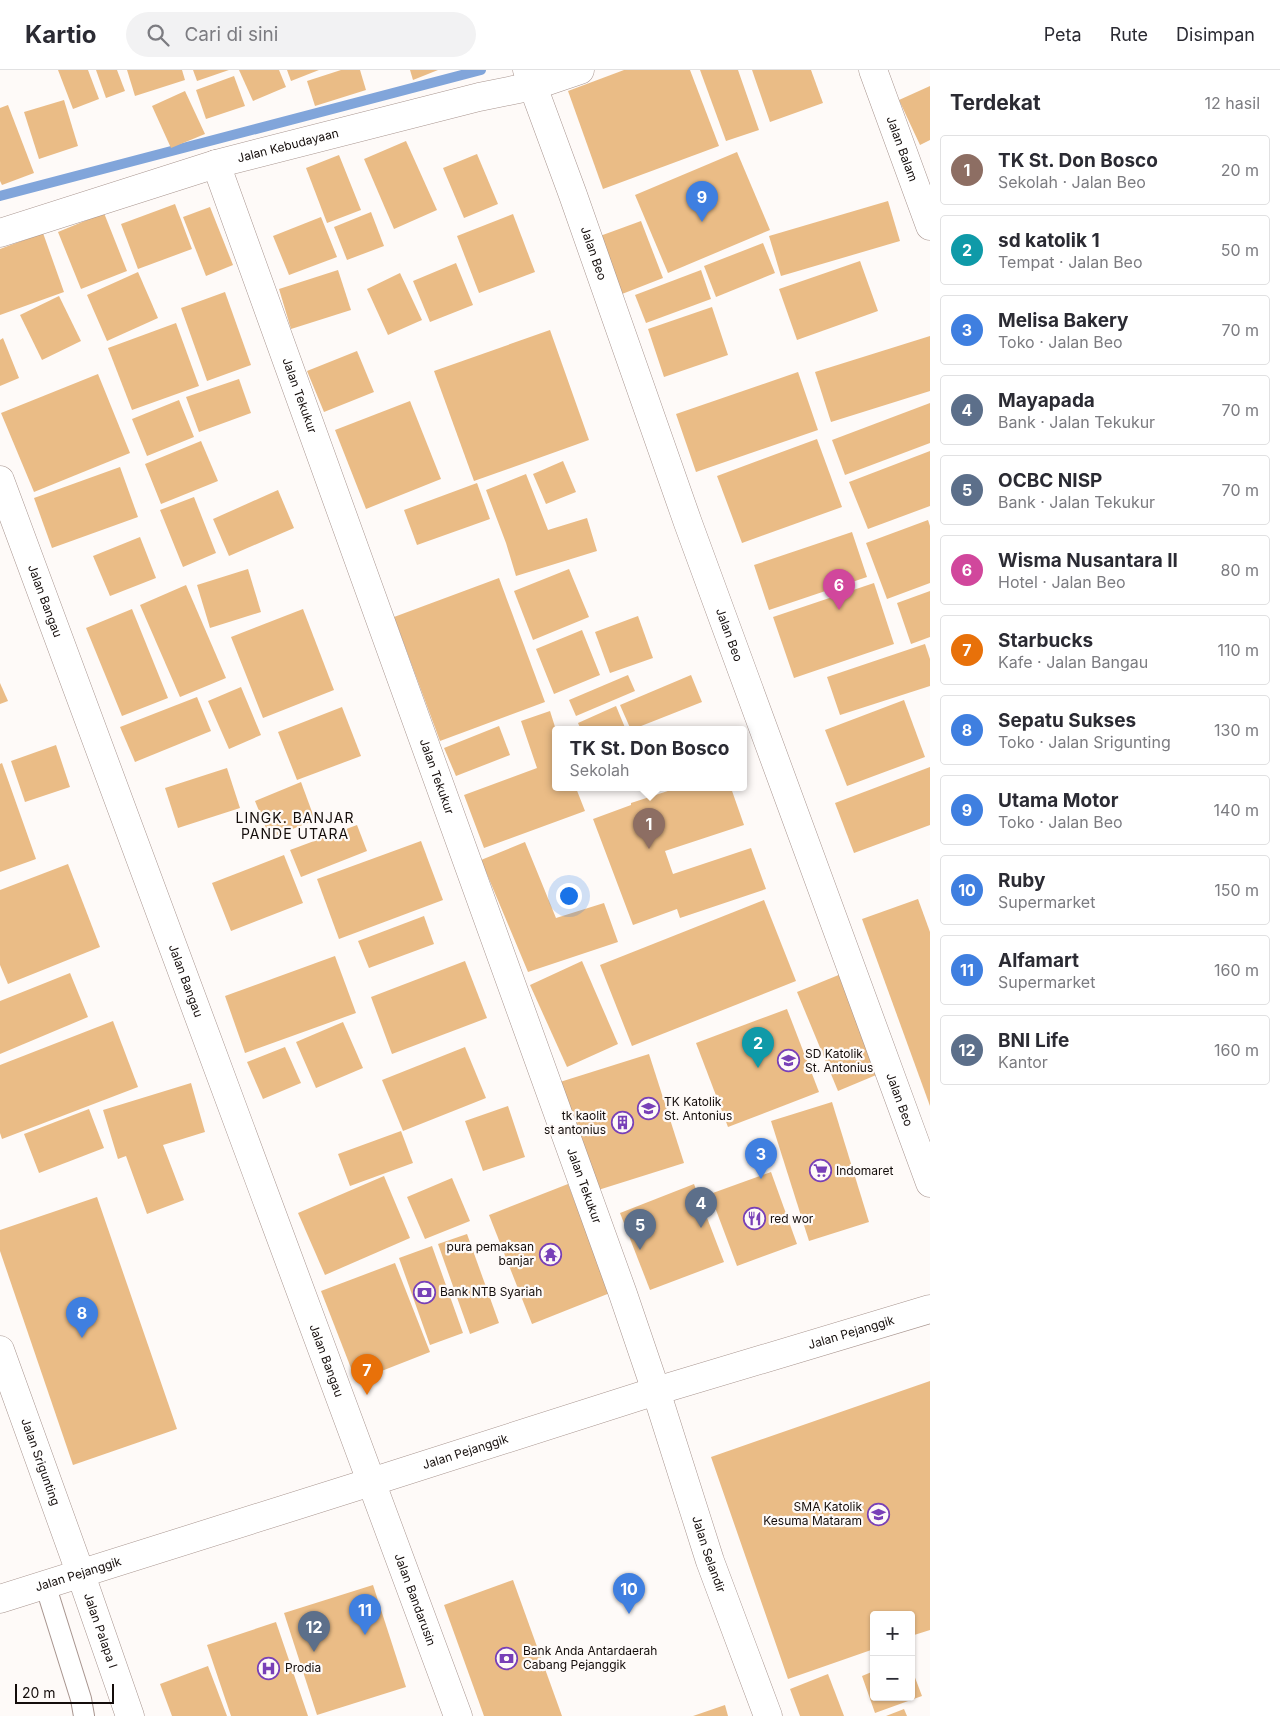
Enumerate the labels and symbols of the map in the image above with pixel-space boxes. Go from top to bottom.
street label: Jalan Balam [883,114,921,183]
street label: Jalan Kebudayaan [236,125,340,165]
pin: 9 [686,181,718,222]
street label: Jalan Beo [578,224,610,282]
street label: Jalan Tekukur [279,355,321,436]
street label: Jalan Bangau [25,562,66,639]
pin: 6 [823,569,855,610]
street label: Jalan Beo [713,606,746,664]
street label: Jalan Tekukur [417,736,458,817]
pin: 1 [633,808,665,849]
district label: LINGK. BANJAR PANDE UTARA [236,809,354,842]
your location [556,883,582,909]
street label: Jalan Bangau [166,942,206,1019]
pin: 2 [742,1027,774,1068]
place label: SD Katolik St. Antonius [805,1046,873,1075]
school or university icon: SD Katolik St. Antonius [777,1049,801,1073]
street label: Jalan Beo [883,1071,917,1128]
place label: TK Katolik St. Antonius [664,1094,732,1123]
school or university icon: TK Katolik St. Antonius [636,1097,660,1121]
place label: tk kaolit st antonius [544,1108,606,1137]
building icon: tk kaolit st antonius [610,1111,634,1135]
pin: 3 [745,1138,777,1179]
street label: Jalan Tekukur [564,1146,605,1226]
supermarket icon: Indomaret [808,1159,832,1183]
place label: Indomaret [836,1163,893,1178]
pin: 4 [685,1187,717,1228]
restaurant icon: red wor [742,1207,766,1231]
pin: 5 [624,1209,656,1250]
place label: red wor [770,1211,814,1226]
place label: pura pemaksan banjar [447,1239,534,1268]
temple icon: pura pemaksan banjar [538,1242,562,1266]
bank icon: Bank NTB Syariah [412,1280,436,1304]
place label: Bank NTB Syariah [440,1284,542,1299]
pin: 8 [66,1297,98,1338]
street label: Jalan Pejanggik [806,1312,896,1352]
street label: Jalan Bangau [306,1322,347,1399]
pin: 7 [351,1354,383,1395]
street label: Jalan Srigunting [18,1416,63,1508]
street label: Jalan Pejanggik [420,1431,510,1472]
place label: SMA Katolik Kesuma Mataram [763,1499,862,1528]
school or university icon: SMA Katolik Kesuma Mataram [866,1502,890,1526]
street label: Jalan Selandir [689,1514,729,1595]
street label: Jalan Bandarusin [391,1551,439,1648]
street label: Jalan Pejanggik [33,1553,123,1594]
pin: 10 [613,1573,645,1614]
street label: Jalan Palapa I [81,1591,121,1670]
pin: 11 [349,1594,381,1635]
pin: 12 [298,1611,330,1652]
place label: Bank Anda Antardaerah Cabang Pejanggik [523,1643,657,1672]
bank icon: Bank Anda Antardaerah Cabang Pejanggik [495,1646,519,1670]
hospital icon: Prodia [257,1656,281,1680]
place label: Prodia [285,1660,321,1675]
scale bar [15,1681,114,1704]

